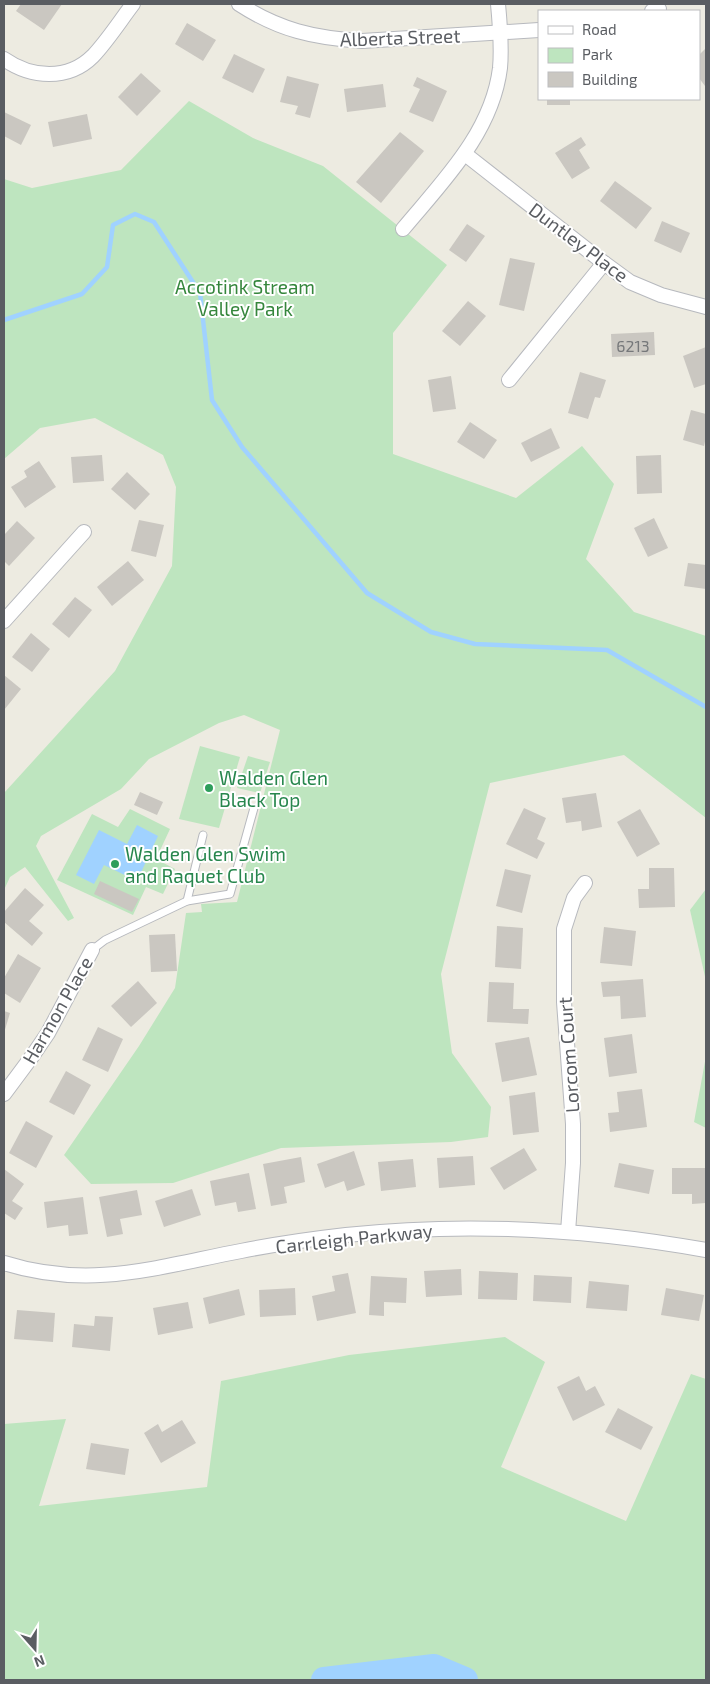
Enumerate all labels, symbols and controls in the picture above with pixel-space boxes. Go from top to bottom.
legend [538,10,700,100]
text: Road [582,20,617,38]
street label: Alberta Street [339,23,461,51]
text: Park [582,45,613,63]
text: Building [582,70,638,88]
street label: Duntley Place [525,197,633,287]
park label: Accotink Stream Valley Park [175,275,315,320]
house number: 6213 [616,336,650,355]
place label: Walden Glen Black Top [219,766,328,811]
marker: Walden Glen Black Top [203,782,215,794]
place label: Walden Glen Swim and Raquet Club [125,842,286,887]
marker: Walden Glen Swim and Raquet Club [109,858,121,870]
street label: Harmon Place [17,952,97,1068]
street label: Lorcom Court [552,996,584,1114]
street label: Carrleigh Parkway [274,1218,434,1258]
north arrow [10,1624,60,1674]
text: N [32,1652,47,1671]

